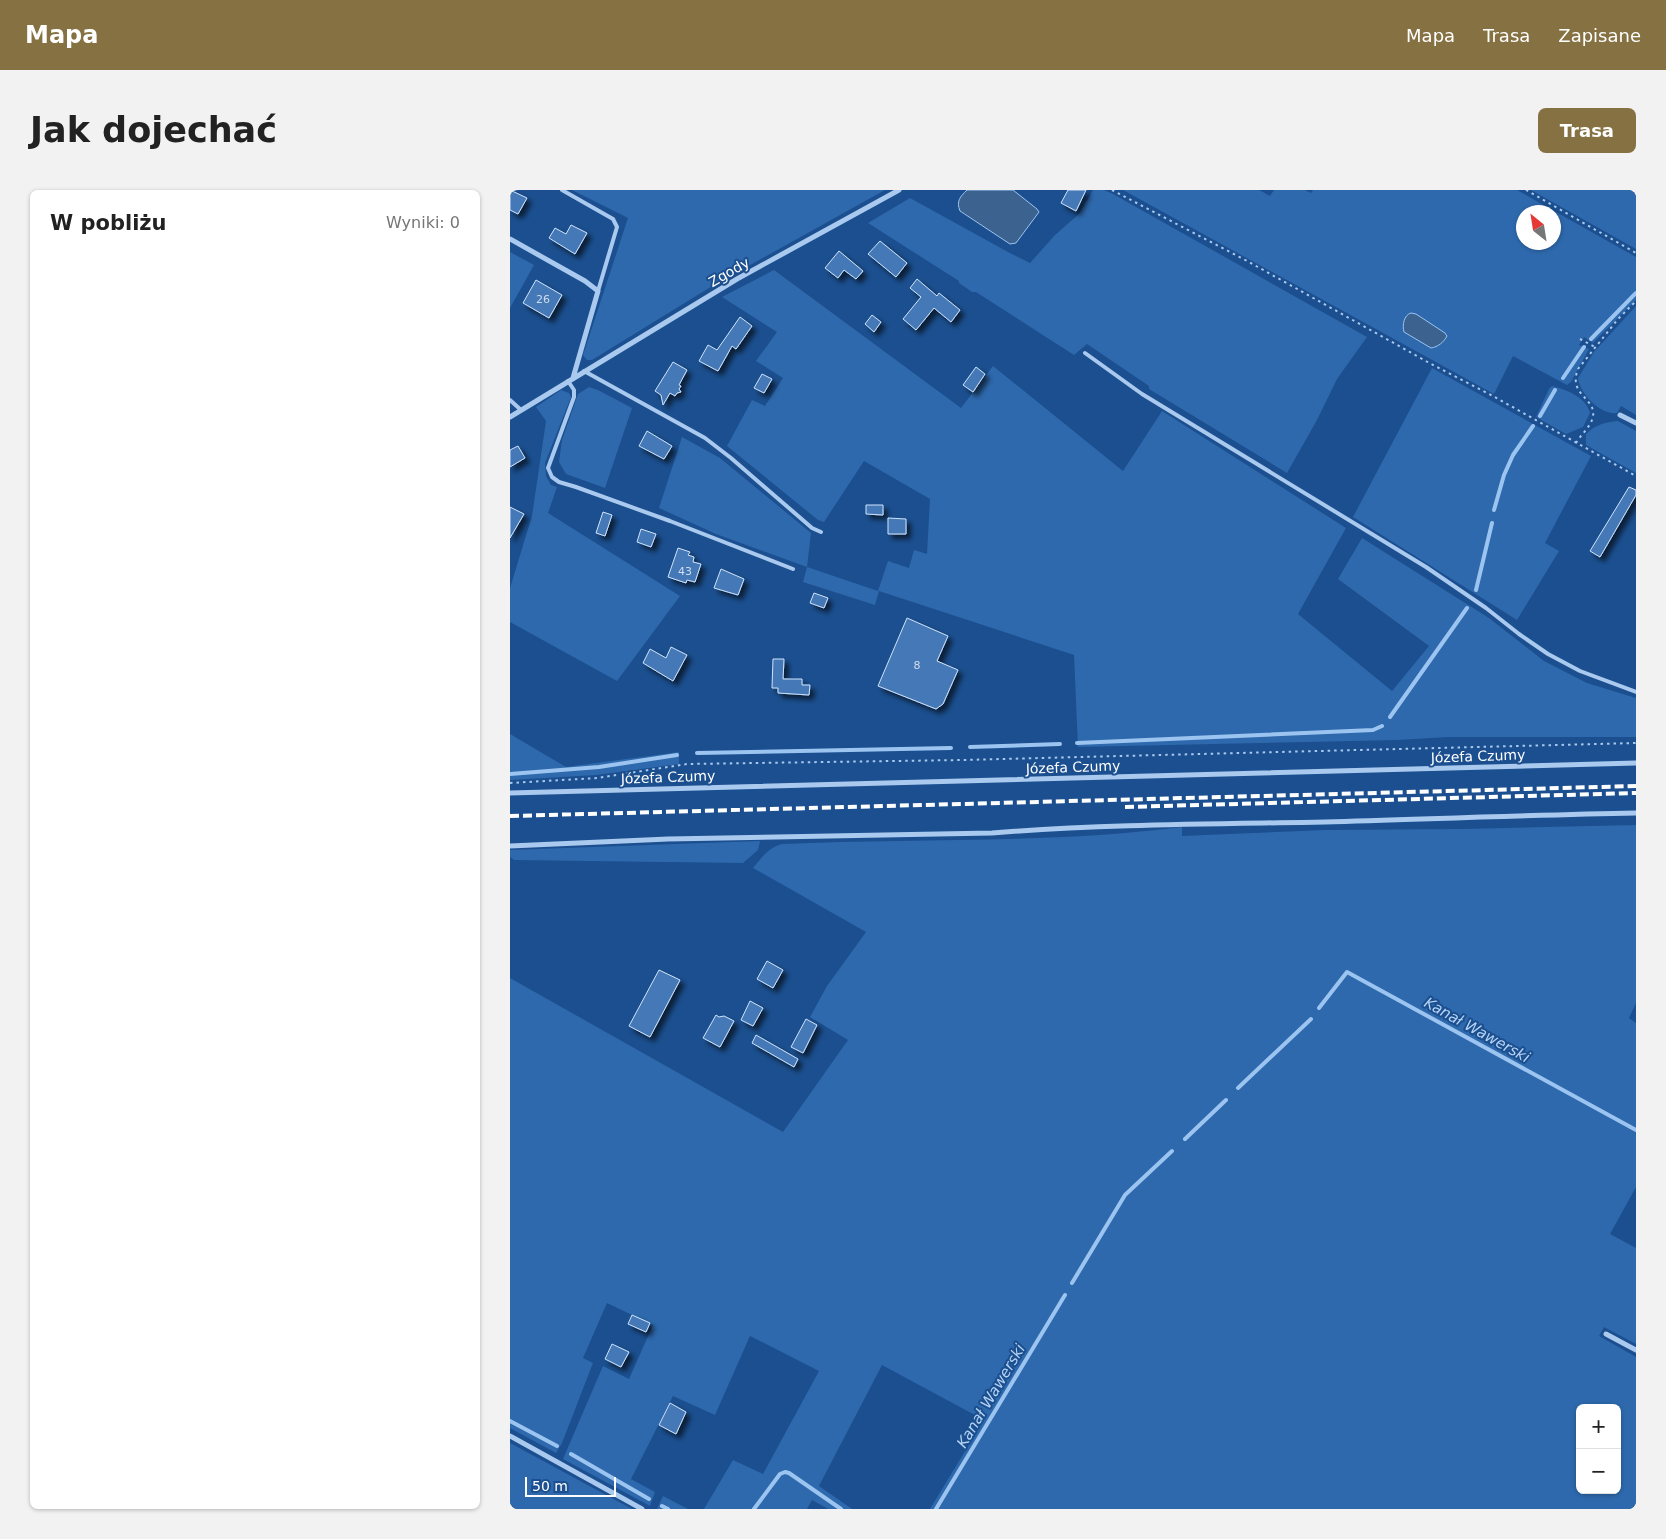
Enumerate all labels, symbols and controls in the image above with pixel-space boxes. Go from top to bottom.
text: Mapa [25,21,98,49]
text: Mapa [1406,25,1455,46]
text: Trasa [1483,25,1530,46]
text: Zapisane [1558,25,1641,46]
button: Trasa [1538,108,1636,153]
text: Jak dojechać [30,110,277,150]
north arrow [1516,205,1561,250]
text: W pobliżu [50,211,167,235]
text: Wyniki: 0 [386,213,460,232]
street label: Zgody [706,254,752,290]
house number: 26 [536,293,550,306]
house number: 43 [678,565,692,578]
house number: 8 [914,659,921,672]
street label: Józefa Czumy [1429,746,1526,766]
street label: Józefa Czumy [1024,757,1121,777]
street label: Józefa Czumy [619,767,716,787]
water label: Kanał Wawerski [1421,994,1534,1067]
water label: Kanał Wawerski [953,1340,1029,1451]
map controls [1576,1404,1621,1494]
button: + [1576,1404,1621,1449]
button: − [1576,1449,1621,1494]
scale bar [525,1474,616,1497]
text: 50 m [532,1478,568,1494]

